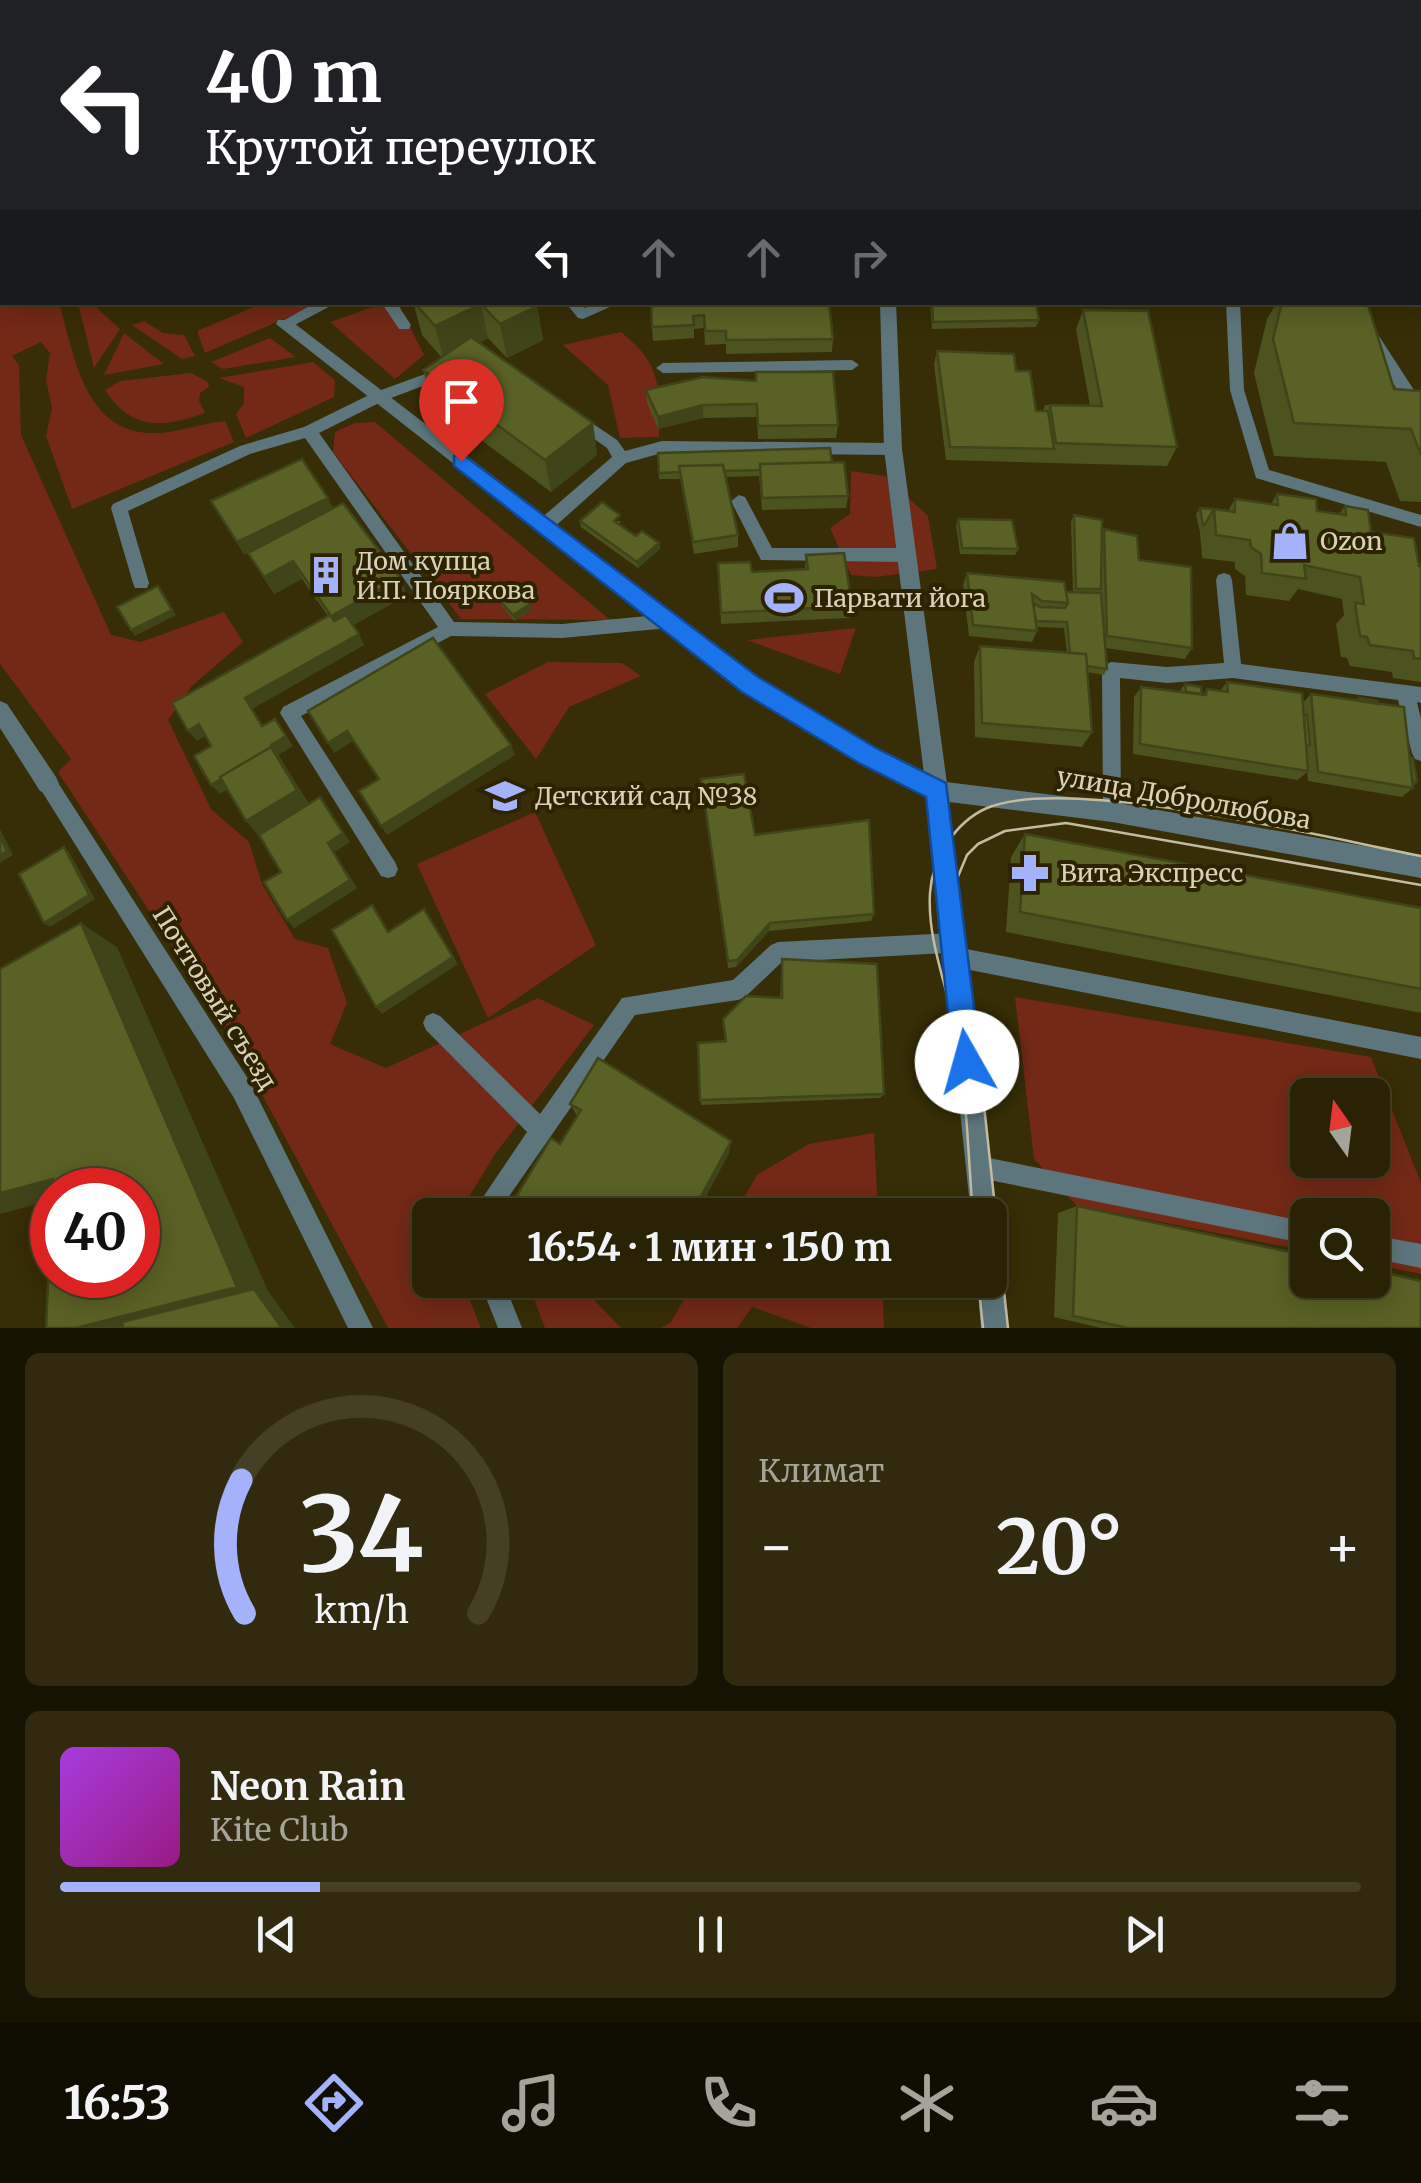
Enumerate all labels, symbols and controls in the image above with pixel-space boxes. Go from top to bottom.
text: 40 m [205,33,382,121]
icon: left [40,40,170,170]
text: Крутой переулок [205,120,596,176]
icon: left [526,230,581,285]
icon: ahead [631,230,686,285]
icon: ahead [736,230,791,285]
icon: right [841,230,896,285]
pin [419,359,504,462]
icon: arrive [434,374,489,429]
shop icon: Ozon [1269,520,1311,562]
place label: Ozon [1320,525,1383,557]
place label: Дом купца И.П. Пояркова [356,545,535,606]
building icon: Дом купца И.П. Пояркова [305,554,347,596]
sports icon: Парвати йога [763,577,805,619]
place label: Парвати йога [814,582,986,614]
street label: улица Добролюбова [1055,760,1313,836]
school or university icon: Детский сад №38 [484,775,526,817]
place label: Детский сад №38 [535,780,757,812]
pharmacy icon: Вита Экспресс [1009,852,1051,894]
place label: Вита Экспресс [1060,857,1243,889]
street label: Почтовый съезд [146,901,284,1095]
position arrow [915,1010,1019,1114]
north arrow [1290,1078,1390,1178]
map controls [1290,1078,1390,1298]
speed limit sign: 40 [30,1168,160,1298]
button: search [1290,1198,1390,1298]
text: 16:54 · 1 мин · 150 m [527,1224,892,1271]
text: Климат [758,1451,884,1491]
text: 34 [299,1469,424,1599]
text: 20° [996,1500,1123,1594]
text: − [758,1512,795,1581]
text: + [1324,1512,1361,1581]
text: km/h [314,1588,409,1633]
text: Neon Rain [210,1763,405,1810]
text: Kite Club [210,1810,348,1850]
icon: previous [249,1907,304,1962]
icon: pause [683,1907,738,1962]
icon: next [1117,1907,1172,1962]
icon: directions [299,2068,369,2138]
icon: music [496,2068,566,2138]
icon: phone [694,2068,764,2138]
icon: climate [892,2068,962,2138]
icon: car [1089,2068,1159,2138]
icon: filters [1287,2068,1357,2138]
text: 16:53 [64,2075,171,2131]

